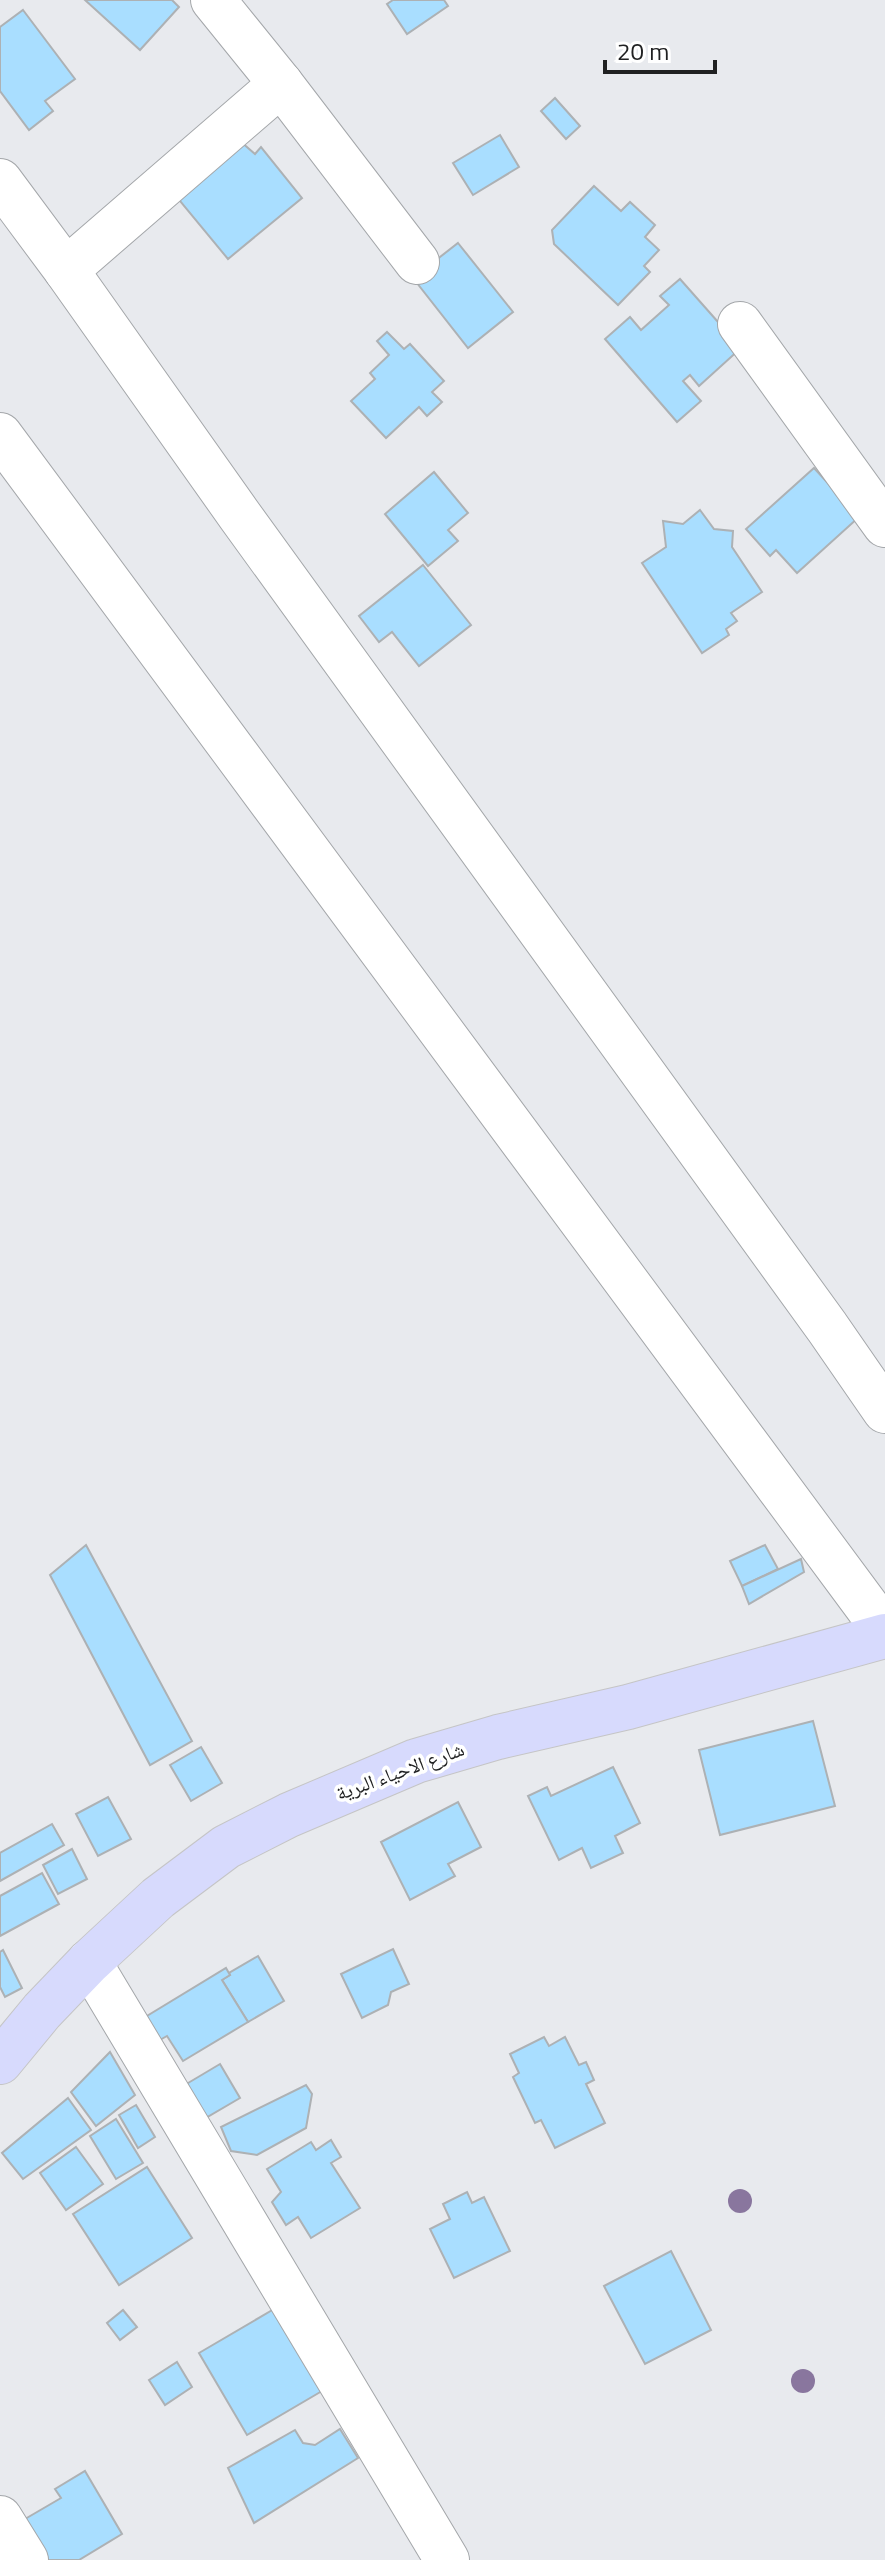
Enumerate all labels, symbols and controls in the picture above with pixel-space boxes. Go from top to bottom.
scale bar [605,24,715,74]
text: 20 m [617,33,669,69]
street label: شارع الاحياء البرية [331,1733,468,1808]

